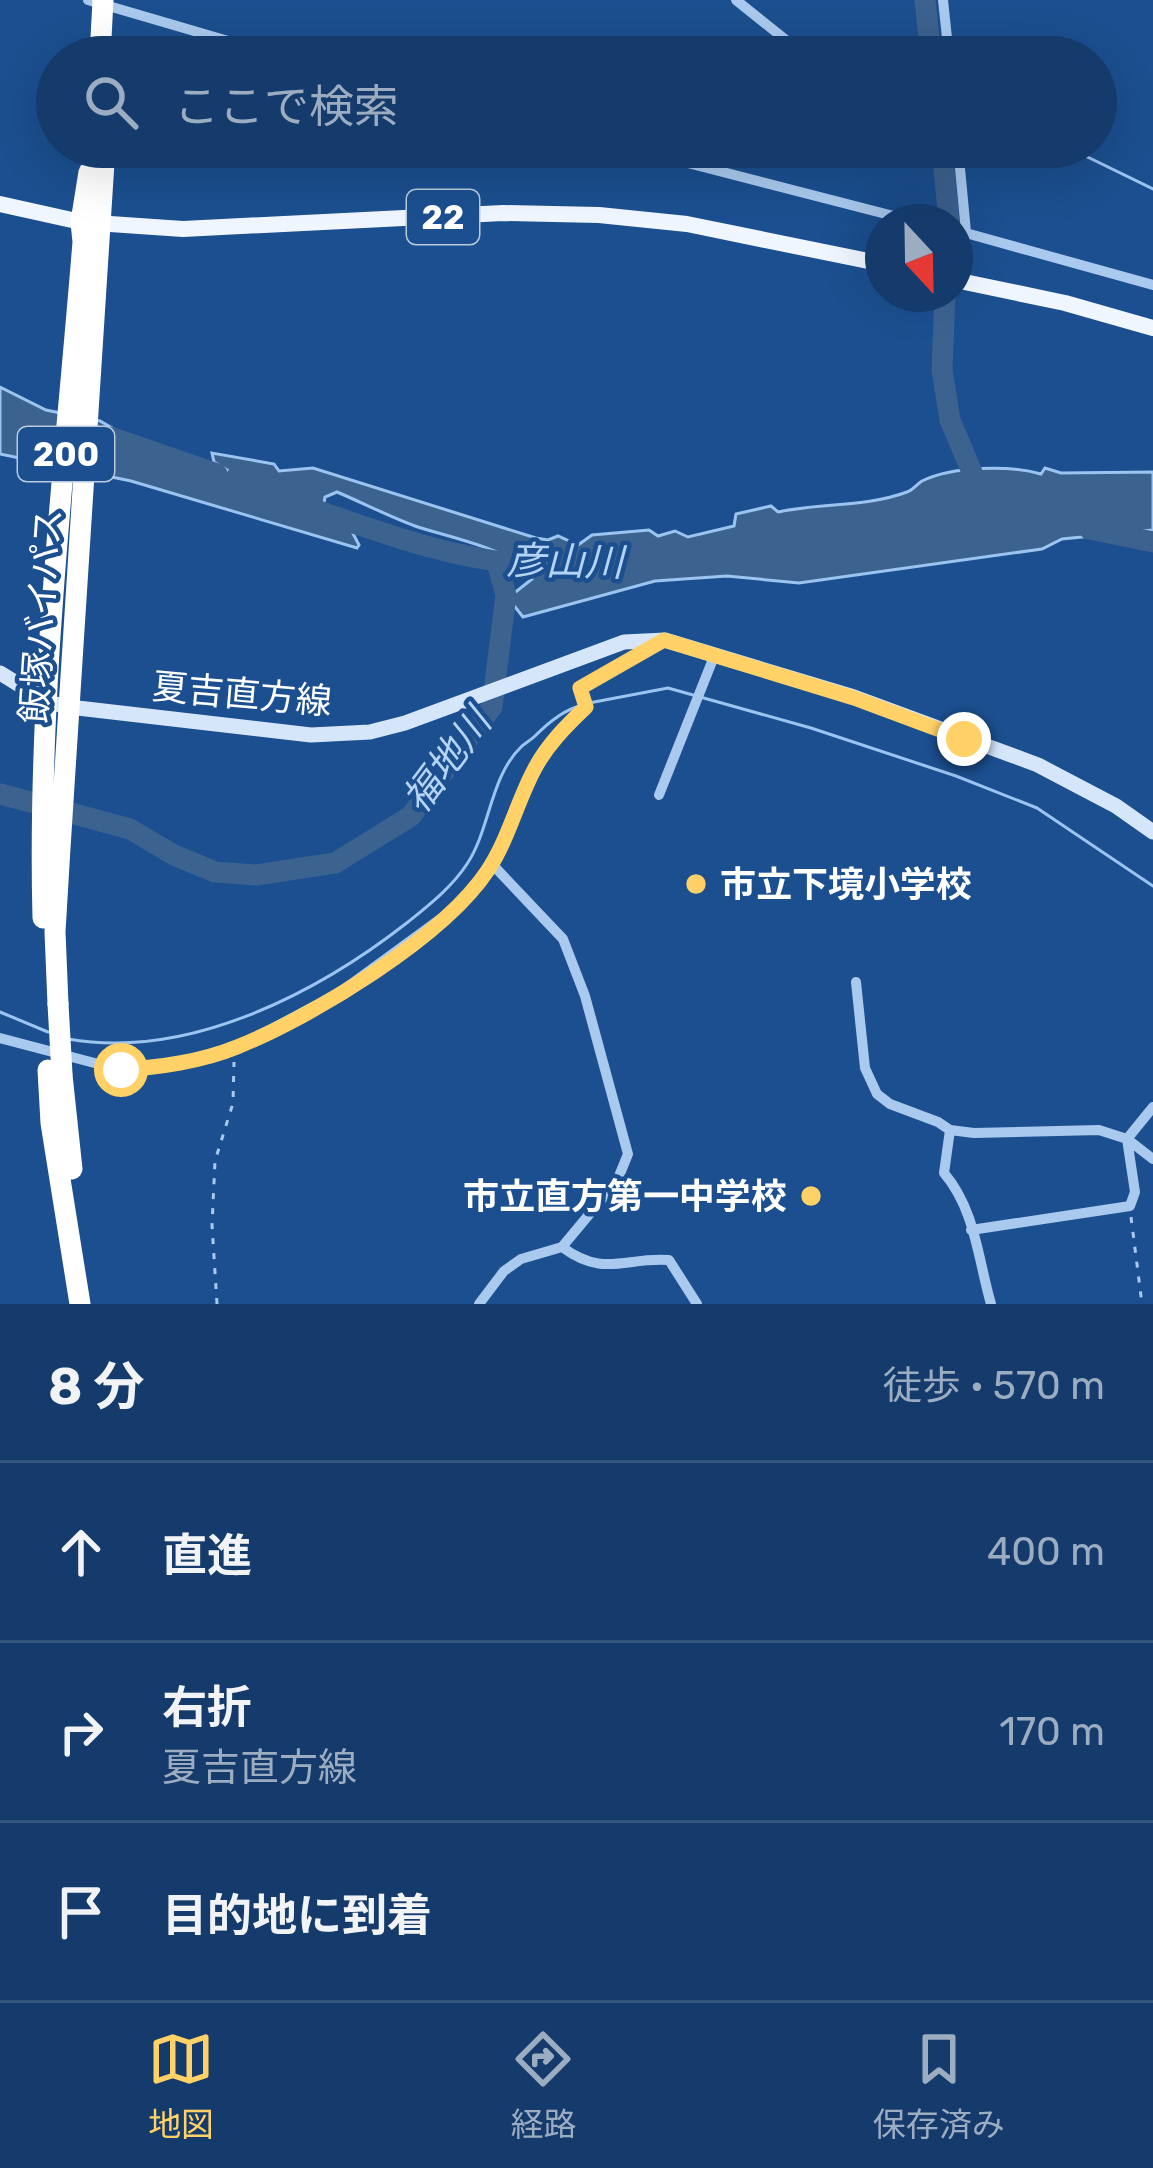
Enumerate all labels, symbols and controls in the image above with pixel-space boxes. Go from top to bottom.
search box [36,36,1117,168]
icon: search [78,69,144,135]
text: ここで検索 [174,80,399,133]
road number: 22 [407,190,479,244]
north arrow [865,204,973,312]
road number: 200 [18,427,114,481]
street label: 飯塚バイパス [12,507,70,725]
water label: 彦山川 [506,538,628,586]
street label: 夏吉直方線 [150,665,334,723]
water label: 福地川 [393,697,503,822]
route end [937,712,991,766]
place label: 市立下境小学校 [720,863,972,906]
marker: 市立下境小学校 [683,871,709,897]
route start [94,1043,148,1097]
place label: 市立直方第一中学校 [463,1175,787,1218]
marker: 市立直方第一中学校 [798,1183,824,1209]
text: 8 分 [48,1356,144,1417]
text: 徒歩 · 570 m [883,1363,1105,1409]
icon: ahead [48,1519,114,1585]
text: 直進 [162,1529,252,1582]
text: 400 m [987,1529,1105,1575]
text: 右折 [162,1681,252,1734]
icon: right [48,1699,114,1765]
text: 170 m [999,1709,1105,1755]
text: 夏吉直方線 [162,1745,357,1791]
icon: arrive [48,1879,114,1945]
text: 目的地に到着 [162,1889,432,1942]
tab: 地図 [148,2026,214,2146]
tab: 経路 [510,2026,576,2146]
tab: 保存済み [873,2026,1005,2146]

